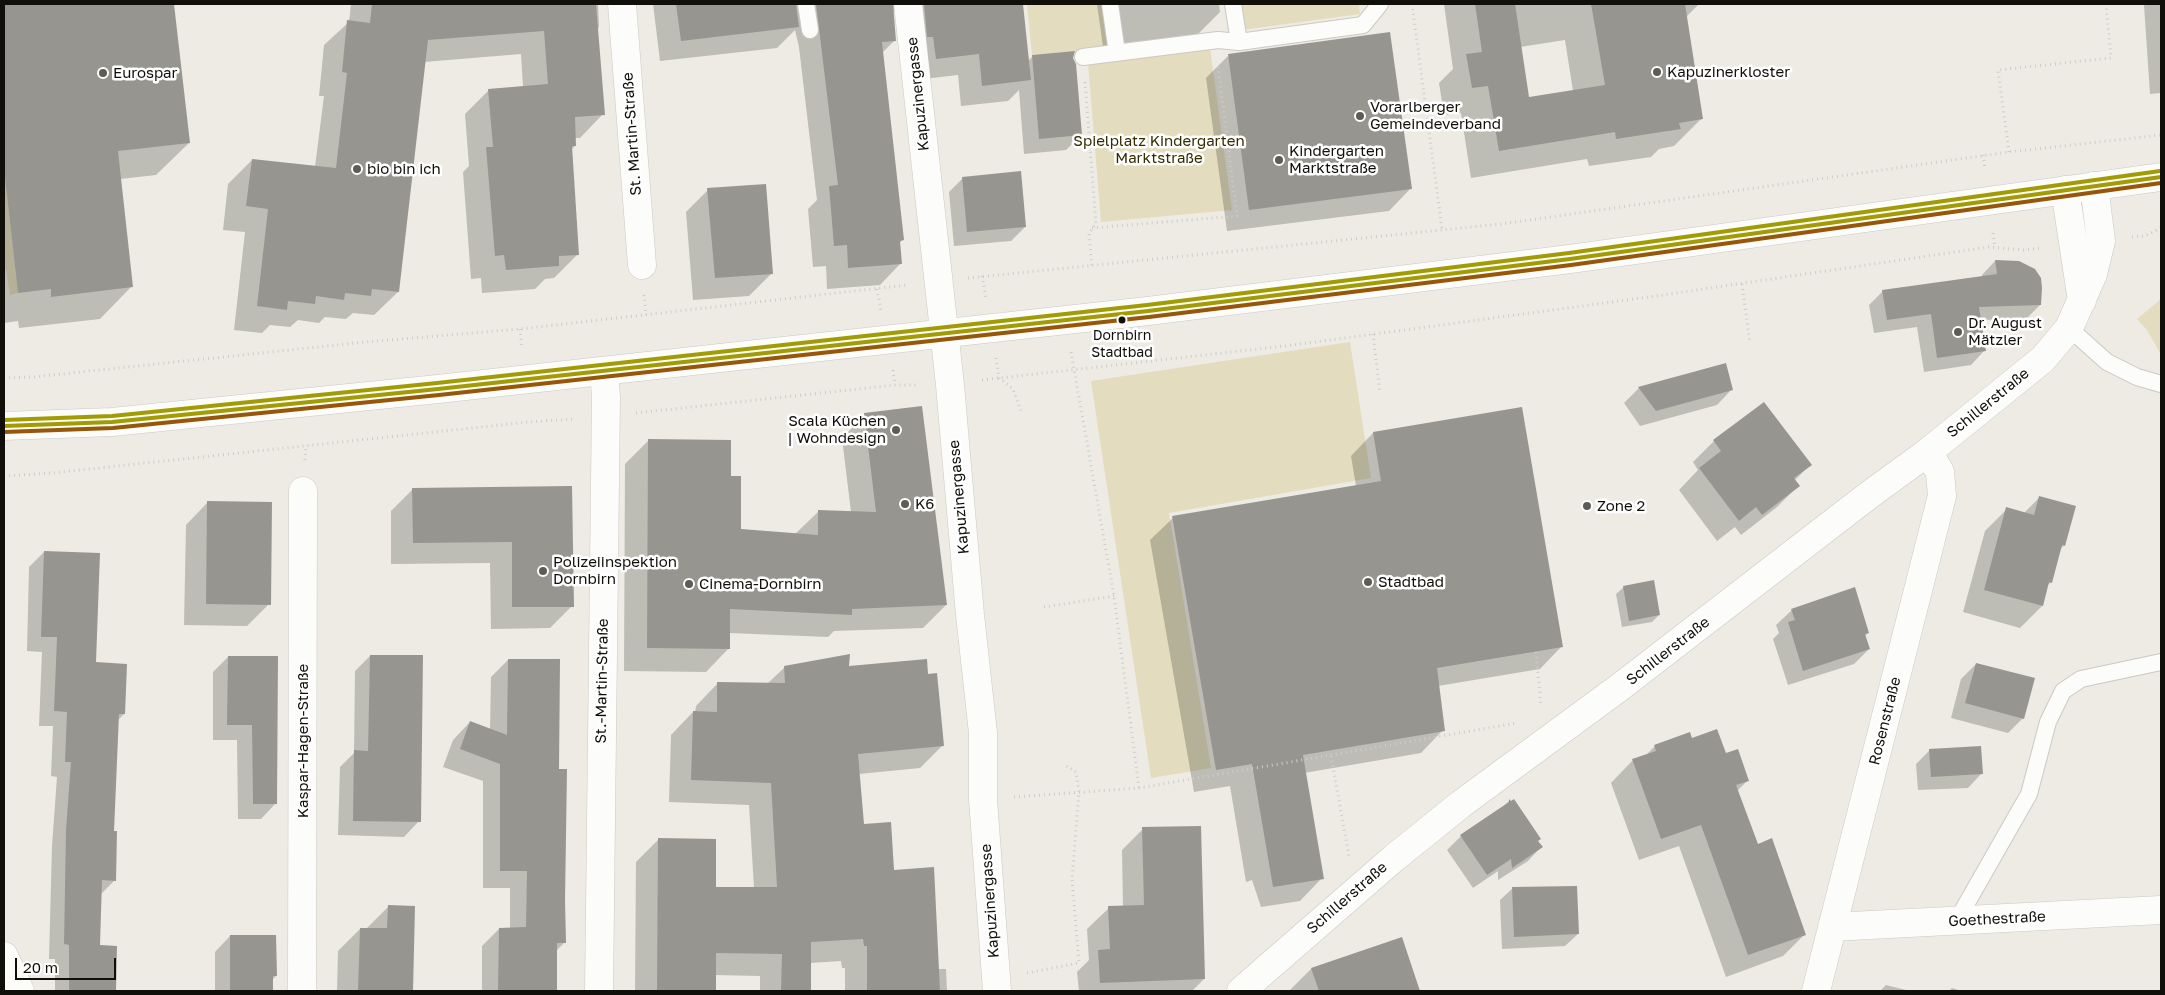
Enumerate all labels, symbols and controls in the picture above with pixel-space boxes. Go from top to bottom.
street label: Kapuzinergasse [903,36,933,152]
place label: Kapuzinerkloster [1667,63,1790,81]
place label: Eurospar [113,64,177,82]
marker: Kapuzinerkloster [1651,66,1663,78]
marker: Eurospar [97,67,109,79]
street label: St. Martin-Straße [619,72,645,196]
place label: Vorarlberger Gemeindeverband [1370,98,1501,133]
marker: Vorarlberger Gemeindeverband [1354,110,1366,122]
park label: Spielplatz Kindergarten Marktstraße [1073,132,1245,167]
place label: Kindergarten Marktstraße [1289,142,1384,177]
marker: Kindergarten Marktstraße [1273,154,1285,166]
place label: bio bin ich [367,160,441,178]
marker: bio bin ich [351,163,363,175]
place label: Dr. August Mätzler [1968,314,2042,349]
marker: Dornbirn Stadtbad [1117,315,1127,325]
marker: Dr. August Mätzler [1952,326,1964,338]
place label: Dornbirn Stadtbad [1091,328,1153,361]
street label: Schillerstraße [1943,364,2033,442]
place label: Scala Küchen | Wohndesign [788,412,886,447]
marker: Scala Küchen | Wohndesign [890,424,902,436]
street label: Kapuzinergasse [945,439,973,555]
place label: K6 [915,495,934,513]
place label: Zone 2 [1597,497,1645,515]
marker: K6 [899,498,911,510]
marker: Zone 2 [1581,500,1593,512]
place label: Polizeiinspektion Dornbirn [553,553,677,588]
marker: Polizeiinspektion Dornbirn [537,565,549,577]
place label: Stadtbad [1378,573,1444,591]
place label: Cinema-Dornbirn [699,575,821,593]
marker: Stadtbad [1362,576,1374,588]
marker: Cinema-Dornbirn [683,578,695,590]
street label: Schillerstraße [1623,613,1713,689]
street label: St.-Martin-Straße [592,618,612,744]
street label: Kaspar-Hagen-Straße [294,664,312,818]
street label: Rosenstraße [1865,675,1905,767]
street label: Kapuzinergasse [977,843,1003,959]
street label: Schillerstraße [1303,858,1391,938]
street label: Goethestraße [1948,907,2046,931]
scale bar [18,948,119,980]
text: 20 m [23,958,58,976]

